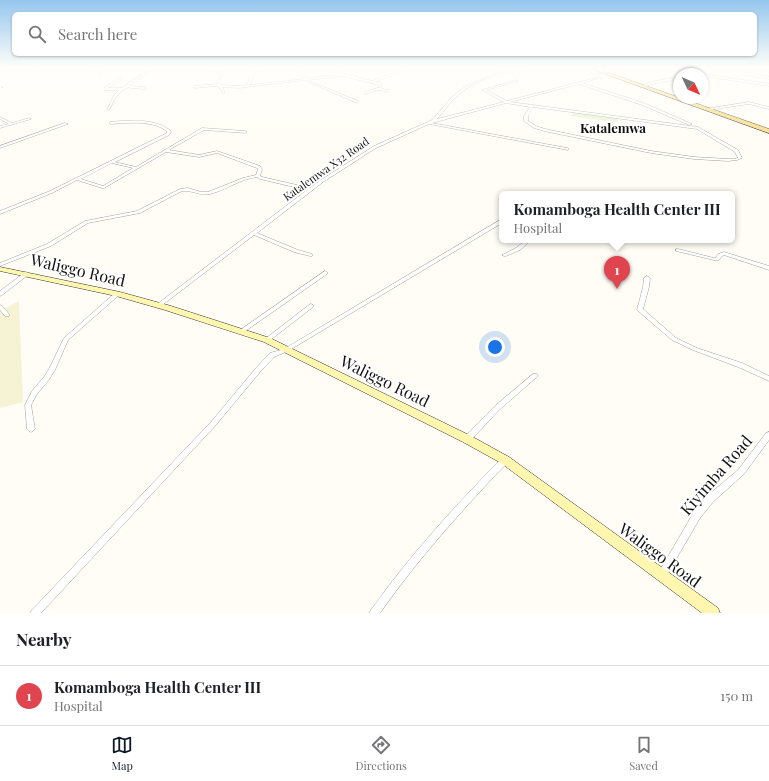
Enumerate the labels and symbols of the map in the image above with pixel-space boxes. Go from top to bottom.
north arrow [673,68,709,104]
district label: Katalemwa [580,119,646,136]
street label: Katalemwa X32 Road [280,133,372,204]
street label: Waliggo Road [28,248,128,291]
pin: 1 [604,256,630,289]
your location [485,337,505,357]
street label: Waliggo Road [336,349,433,411]
street label: Kiyimba Road [675,430,756,519]
street label: Waliggo Road [614,517,706,592]

